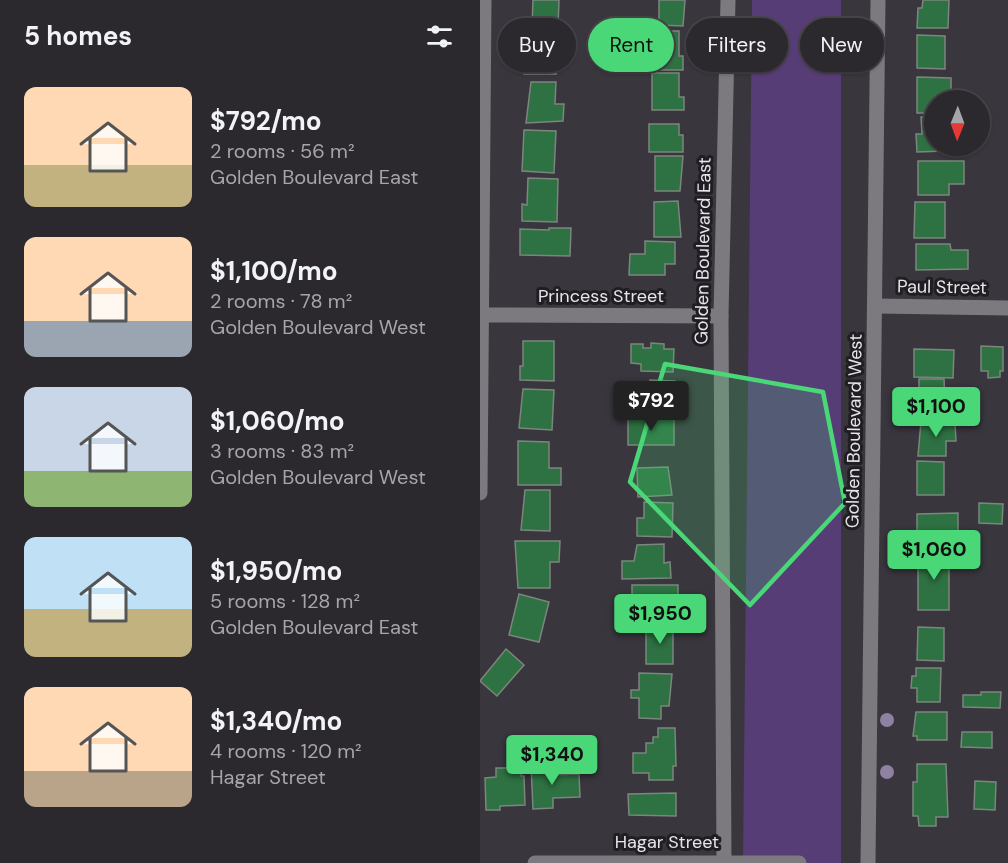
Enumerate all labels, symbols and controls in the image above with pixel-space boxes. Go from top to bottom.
chip: Buy [498,18,576,72]
chip: Rent [588,18,674,72]
chip: Filters [686,18,788,72]
chip: New [800,18,884,72]
text: 5 homes [24,19,132,53]
icon: filters [423,20,456,53]
north arrow [924,90,990,156]
map controls [924,90,990,156]
text: $792/mo [210,104,322,138]
icon: home [72,111,144,183]
text: 2 rooms · 56 m² [210,138,355,164]
street label: Golden Boulevard East [689,157,717,345]
text: Golden Boulevard East [210,164,418,190]
text: $1,100/mo [210,254,338,288]
icon: home [72,261,144,333]
street label: Paul Street [897,274,987,300]
street label: Princess Street [538,284,664,308]
text: 2 rooms · 78 m² [210,288,352,314]
text: Golden Boulevard West [210,314,426,340]
street label: Golden Boulevard West [840,334,868,528]
pin: $792 [615,381,687,432]
text: $792 [628,387,674,413]
pin: $1,100 [887,387,985,438]
text: $1,100 [906,393,966,419]
text: $1,060/mo [210,404,345,438]
icon: home [72,411,144,483]
text: 3 rooms · 83 m² [210,438,354,464]
text: Golden Boulevard West [210,464,426,490]
pin: $1,060 [885,530,983,581]
text: $1,060 [901,536,967,562]
text: $1,950/mo [210,554,342,588]
icon: home [72,561,144,633]
text: 5 rooms · 128 m² [210,588,360,614]
pin: $1,950 [611,594,709,645]
text: $1,950 [628,600,692,626]
text: Golden Boulevard East [210,614,418,640]
text: $1,340/mo [210,704,342,738]
icon: home [72,711,144,783]
pin: $1,340 [503,735,601,786]
text: 4 rooms · 120 m² [210,738,362,764]
text: $1,340 [520,741,584,767]
text: Hagar Street [210,764,326,790]
street label: Hagar Street [615,830,719,854]

